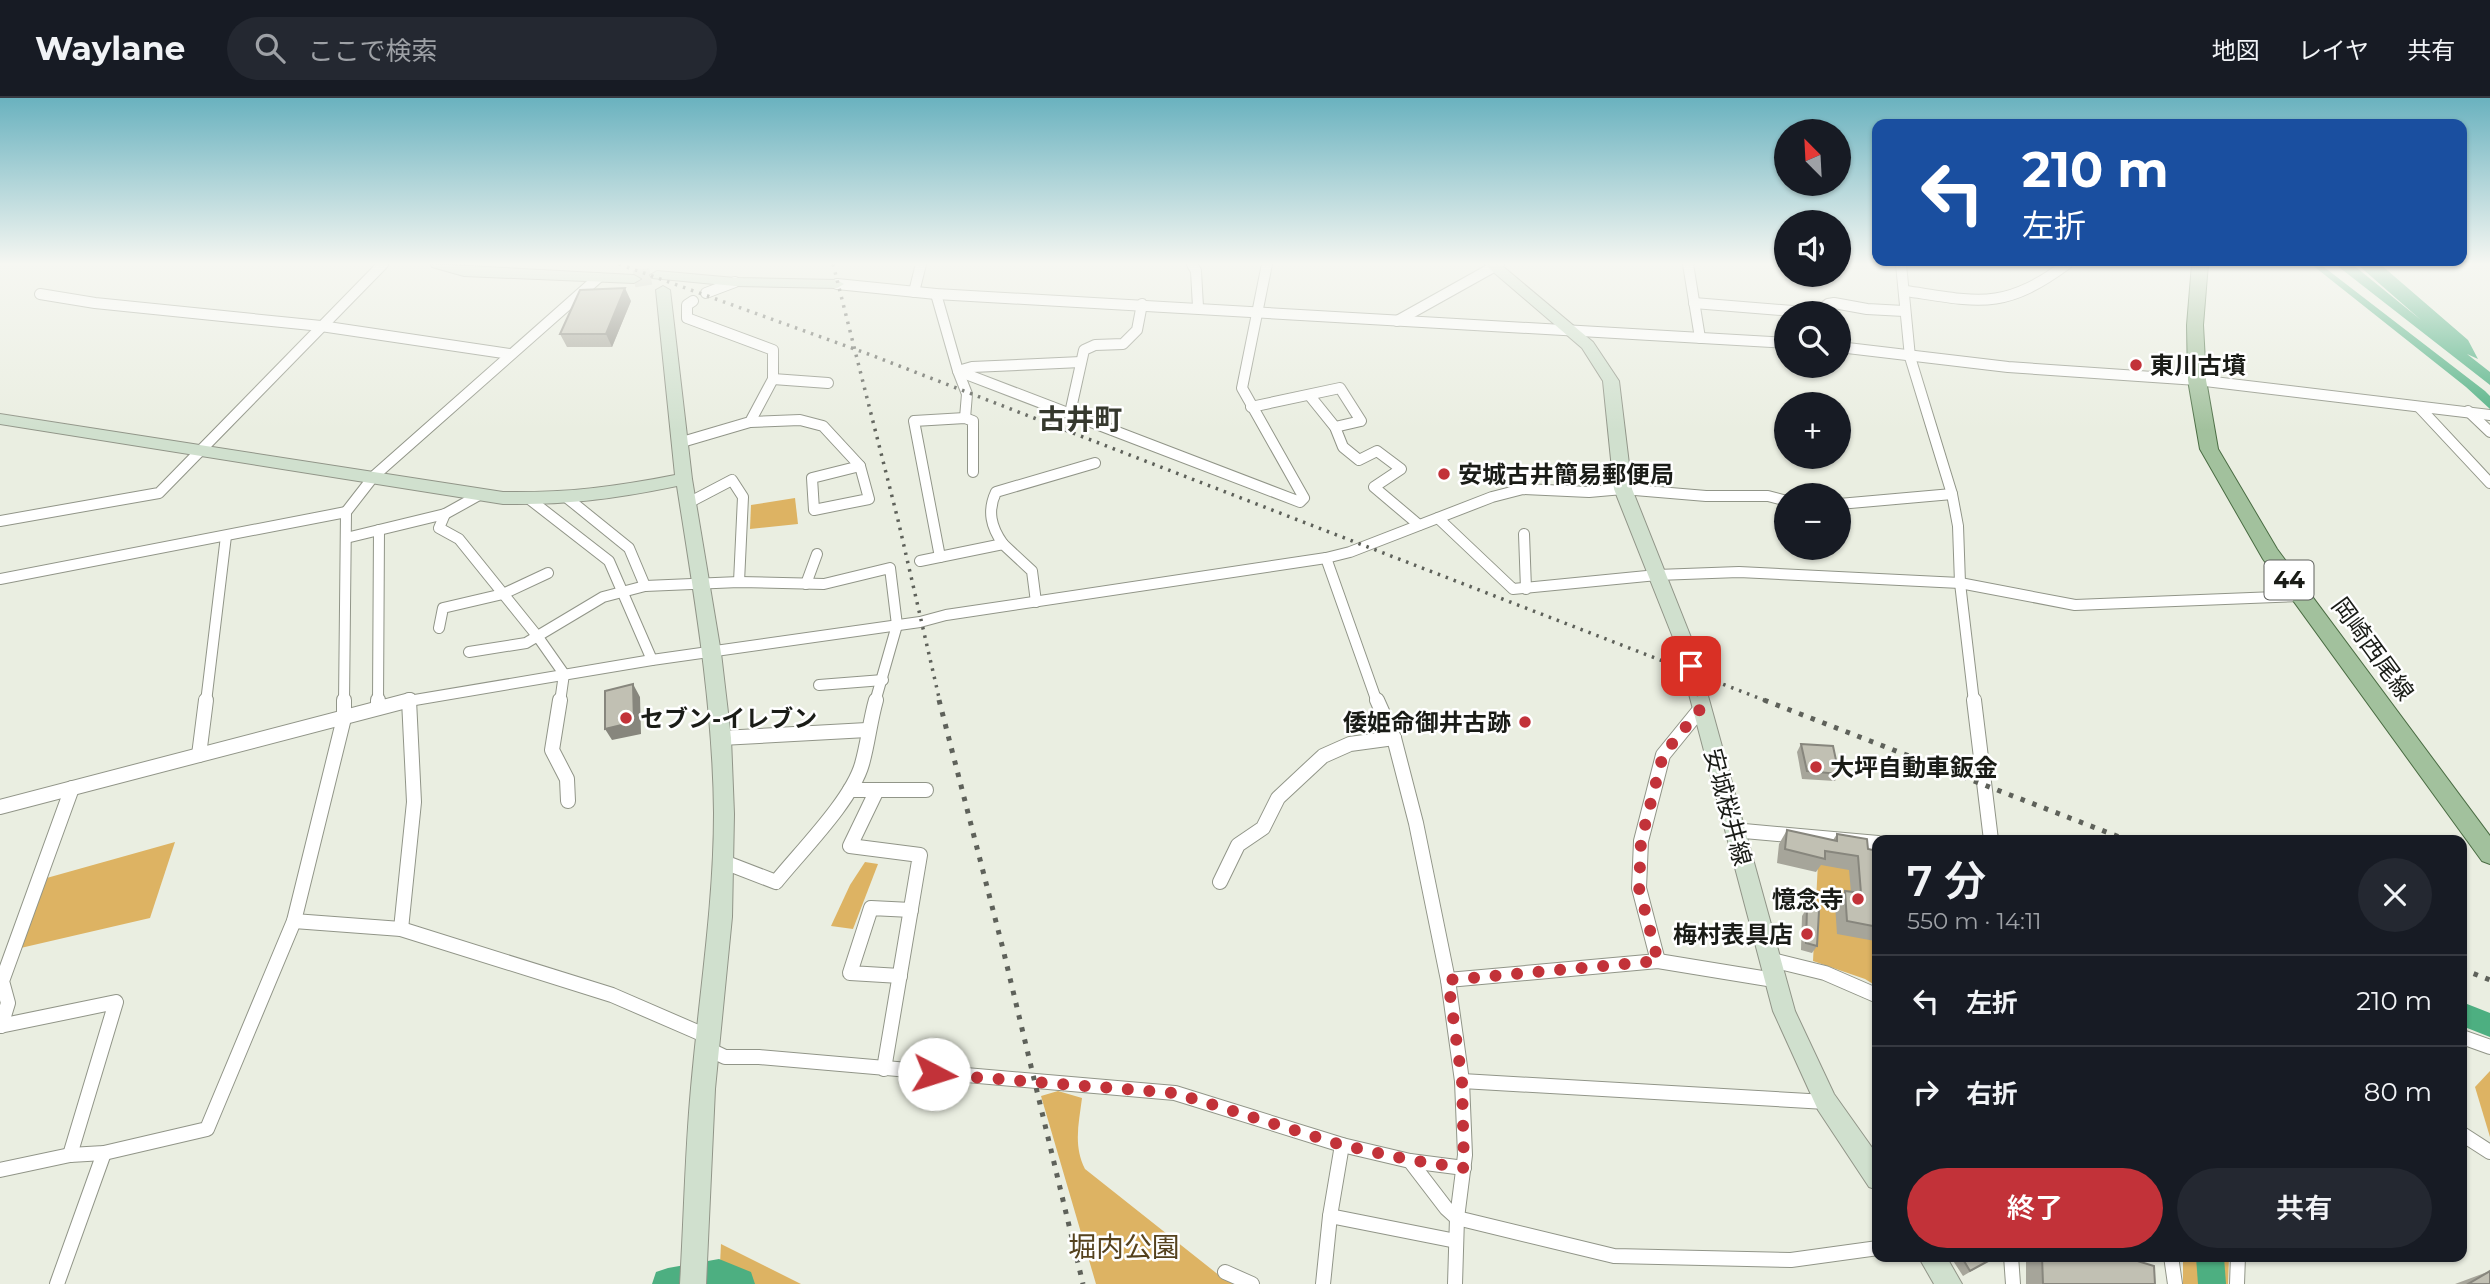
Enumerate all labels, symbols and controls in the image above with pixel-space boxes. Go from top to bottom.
search box [227,17,717,80]
text: Waylane [35,28,185,68]
icon: search [251,29,289,67]
text: ここで検索 [307,35,437,67]
text: 地図 [2212,36,2260,65]
text: レイヤ [2298,36,2369,65]
text: 共有 [2407,36,2455,65]
north arrow [1774,119,1852,196]
map controls [1774,119,1851,560]
text: 210 m [2022,140,2169,199]
icon: left [1907,147,1998,238]
text: 左折 [2022,206,2086,245]
button: sound [1774,210,1851,287]
button: search [1774,301,1851,378]
place label: 東川古墳 [2150,351,2246,380]
marker: 東川古墳 [2128,357,2144,373]
button: + [1774,392,1851,469]
district label: 古井町 [1038,402,1122,436]
place label: 安城古井簡易郵便局 [1458,460,1674,489]
marker: 安城古井簡易郵便局 [1436,466,1452,482]
button: − [1774,483,1851,560]
road number: 44 [2264,560,2314,600]
street label: 岡崎西尾線 [2326,592,2420,706]
pin [1661,636,1721,696]
icon: arrive [1672,647,1710,685]
place label: セブン-イレブン [640,704,817,733]
place label: 倭姫命御井古跡 [1343,708,1511,737]
marker: セブン-イレブン [618,710,634,726]
marker: 倭姫命御井古跡 [1517,714,1533,730]
street label: 安城桜井線 [1698,745,1758,869]
place label: 大坪自動車鈑金 [1830,753,1998,782]
marker: 大坪自動車鈑金 [1808,759,1824,775]
text: 7 分 [1907,855,1986,907]
button: close [2358,858,2432,932]
place label: 憶念寺 [1772,885,1844,914]
marker: 憶念寺 [1850,891,1866,907]
text: 550 m · 14:11 [1907,907,2042,935]
place label: 梅村表具店 [1673,920,1793,949]
marker: 梅村表具店 [1799,926,1815,942]
icon: left [1907,982,1945,1020]
text: 210 m [2356,985,2432,1017]
text: 左折 [1966,987,2018,1019]
position arrow [897,1037,971,1111]
icon: right [1907,1073,1945,1111]
text: 80 m [2364,1076,2432,1108]
text: 右折 [1966,1078,2018,1110]
button: 終了 [1907,1168,2163,1248]
button: 共有 [2177,1168,2432,1248]
park label: 堀内公園 [1068,1230,1180,1264]

